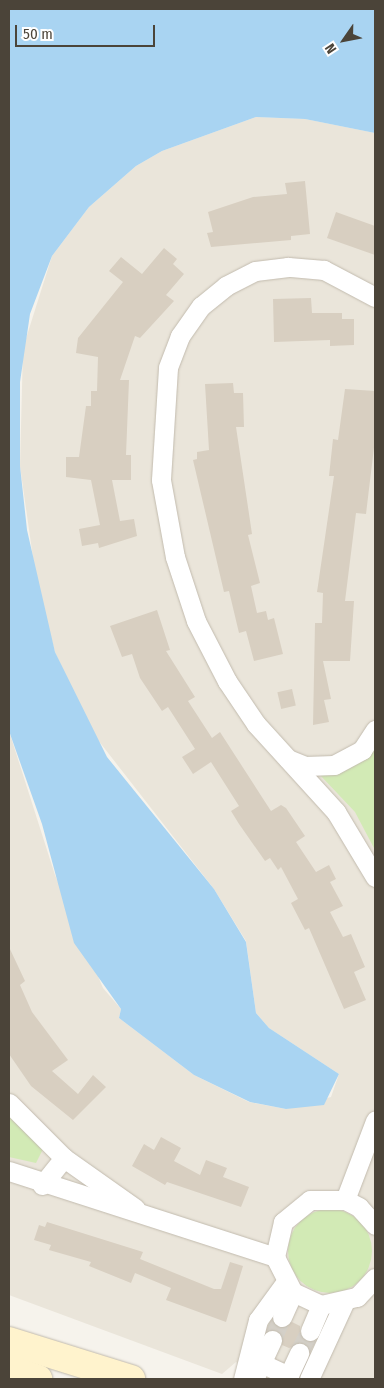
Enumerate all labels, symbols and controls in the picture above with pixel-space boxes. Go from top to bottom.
scale bar [18,15,158,47]
north arrow [319,15,369,65]
text: 50 m [23,25,53,43]
text: N [322,40,340,57]

